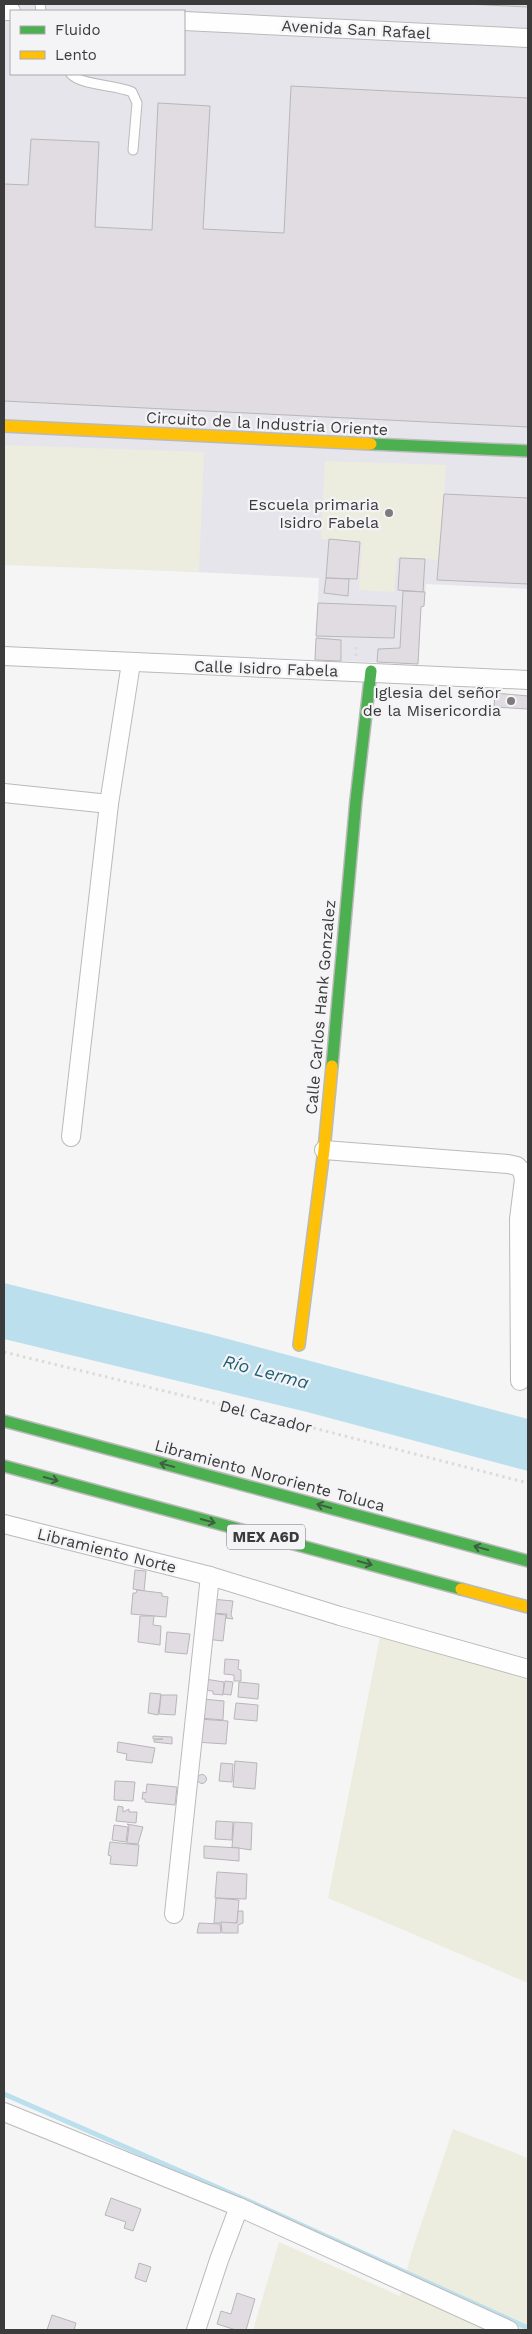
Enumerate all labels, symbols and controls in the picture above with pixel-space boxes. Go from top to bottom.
legend [10,10,185,75]
street label: Avenida San Rafael [281,16,431,43]
text: Fluido [55,21,100,39]
text: Lento [55,46,97,64]
street label: Circuito de la Industria Oriente [146,408,388,439]
place label: Escuela primaria Isidro Fabela [248,495,379,532]
marker: Escuela primaria Isidro Fabela [383,507,395,519]
street label: Calle Isidro Fabela [194,656,338,681]
place label: Iglesia del señor de la Misericordia [363,683,501,720]
marker: Iglesia del señor de la Misericordia [505,695,517,707]
street label: Calle Carlos Hank Gonzalez [302,899,339,1115]
water label: Río Lerma [221,1350,311,1393]
street label: Del Cazador [218,1396,314,1437]
street label: Libramiento Nororiente Toluca [153,1436,387,1515]
one-way arrow [160,1459,176,1469]
one-way arrow [42,1475,58,1484]
one-way arrow [317,1501,333,1511]
one-way arrow [199,1517,215,1526]
street label: Libramiento Norte [35,1524,178,1577]
road number: MEX A6D [227,1524,305,1550]
one-way arrow [474,1543,490,1552]
one-way arrow [356,1559,372,1569]

